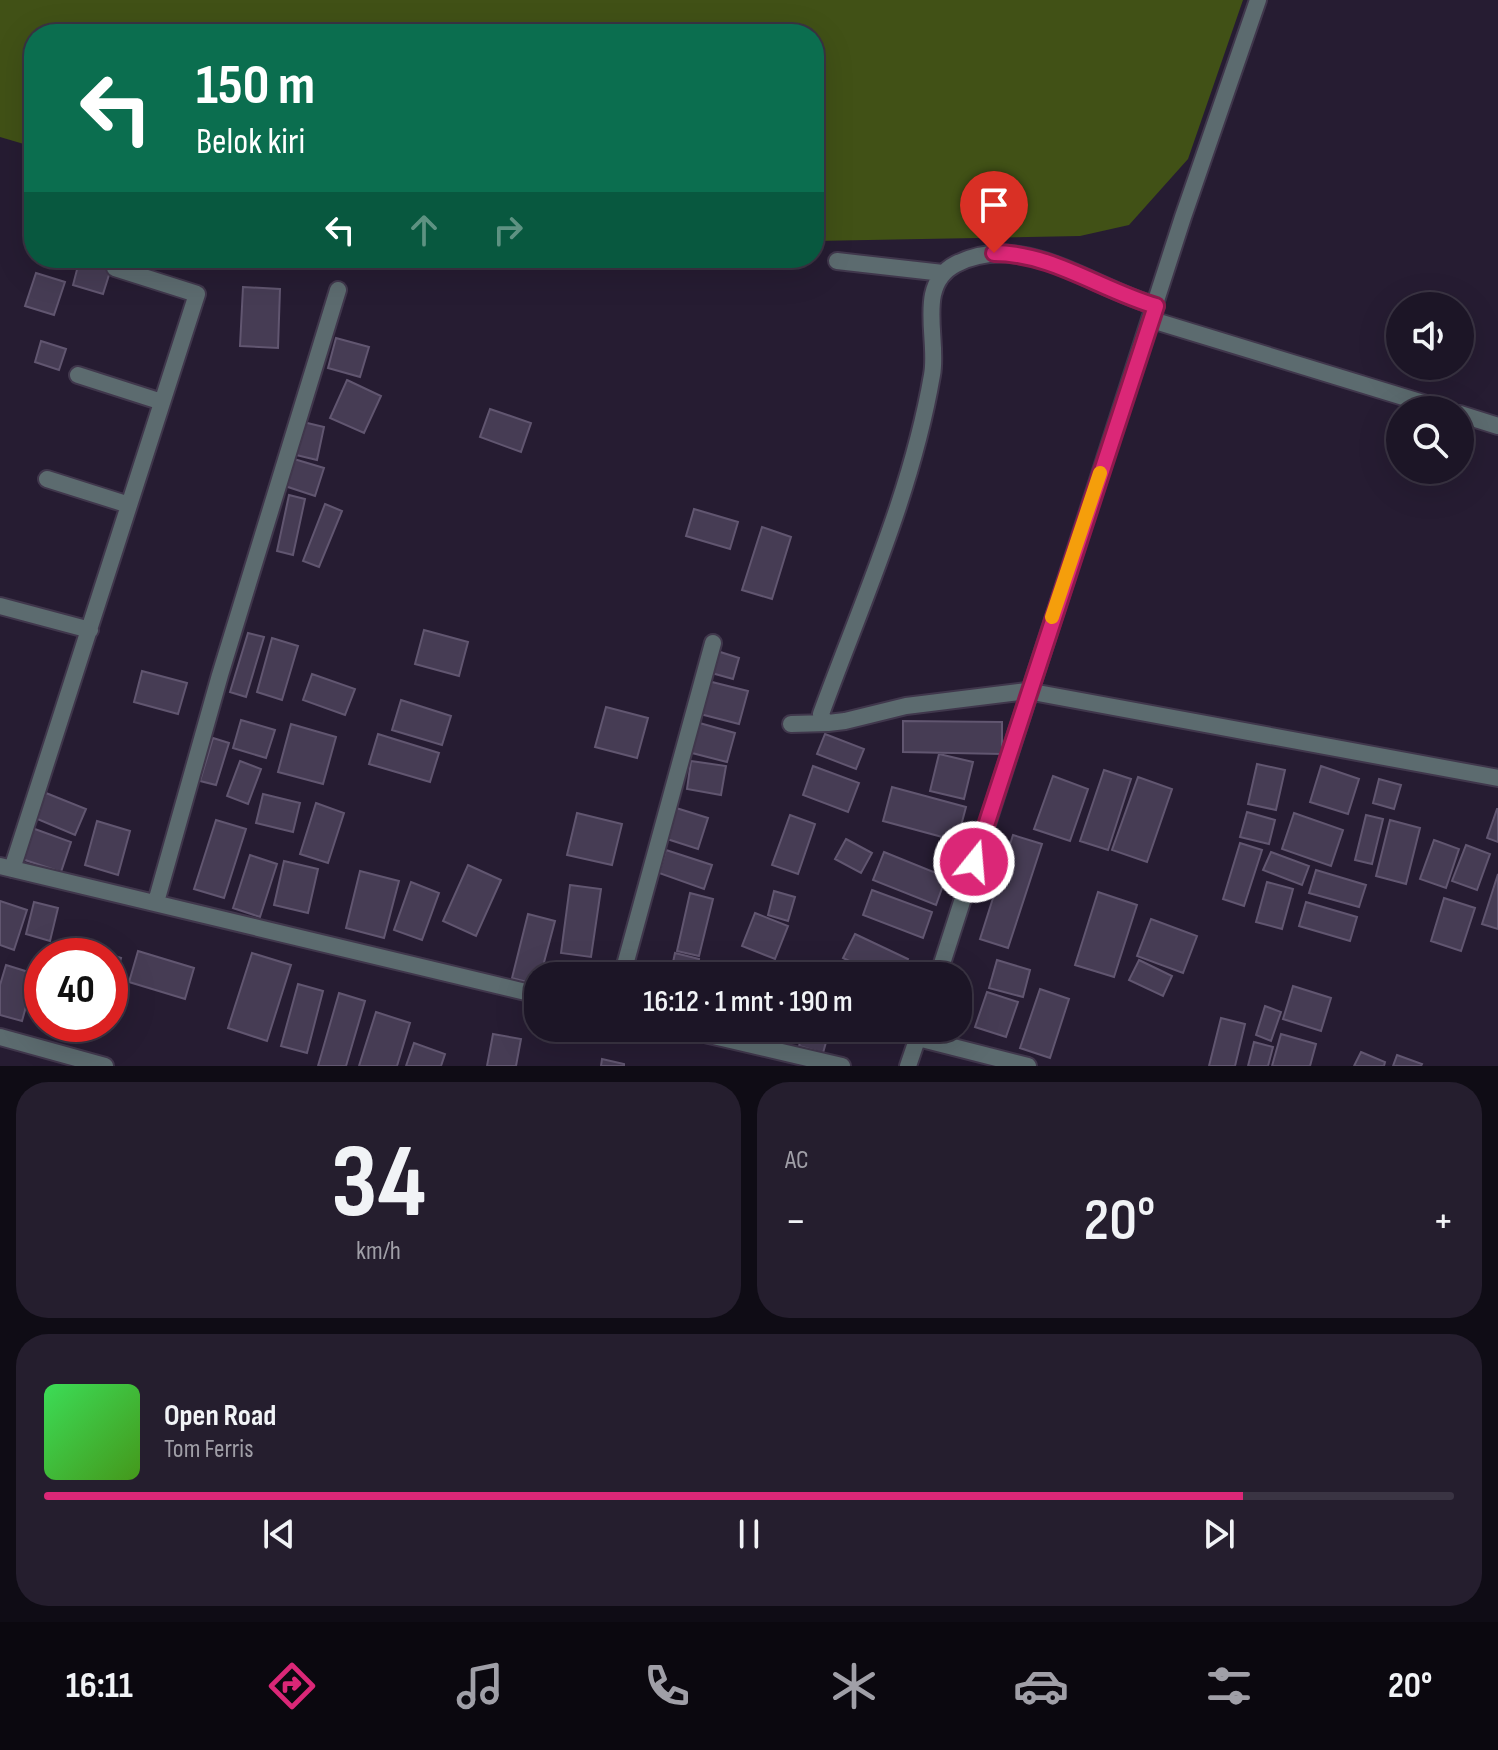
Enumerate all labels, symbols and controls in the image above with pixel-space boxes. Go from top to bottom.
text: 150 m [196,53,315,120]
icon: left [64,56,168,160]
text: Belok kiri [196,121,305,164]
pin [960,171,1028,253]
icon: arrive [972,183,1016,227]
icon: left [318,208,362,252]
icon: ahead [402,208,446,252]
icon: right [486,208,530,252]
map controls [1386,292,1474,484]
button: sound [1386,292,1474,380]
button: search [1386,396,1474,484]
position arrow [932,820,1016,904]
speed limit sign: 40 [24,938,128,1042]
text: 16:12 · 1 mnt · 190 m [643,984,853,1020]
text: 34 [331,1121,426,1246]
text: AC [785,1145,809,1176]
text: 20° [1084,1185,1155,1257]
text: − [785,1195,807,1248]
text: + [1432,1195,1454,1248]
text: km/h [356,1236,401,1267]
text: Open Road [164,1398,276,1434]
text: Tom Ferris [164,1434,254,1465]
icon: previous [257,1512,301,1556]
icon: pause [727,1512,771,1556]
icon: next [1197,1512,1241,1556]
icon: directions [264,1658,320,1714]
icon: music [452,1658,508,1714]
icon: phone [639,1658,695,1714]
icon: climate [826,1658,882,1714]
icon: car [1013,1658,1069,1714]
icon: filters [1201,1658,1257,1714]
text: 16:11 [66,1665,133,1708]
text: 20° [1388,1665,1432,1708]

